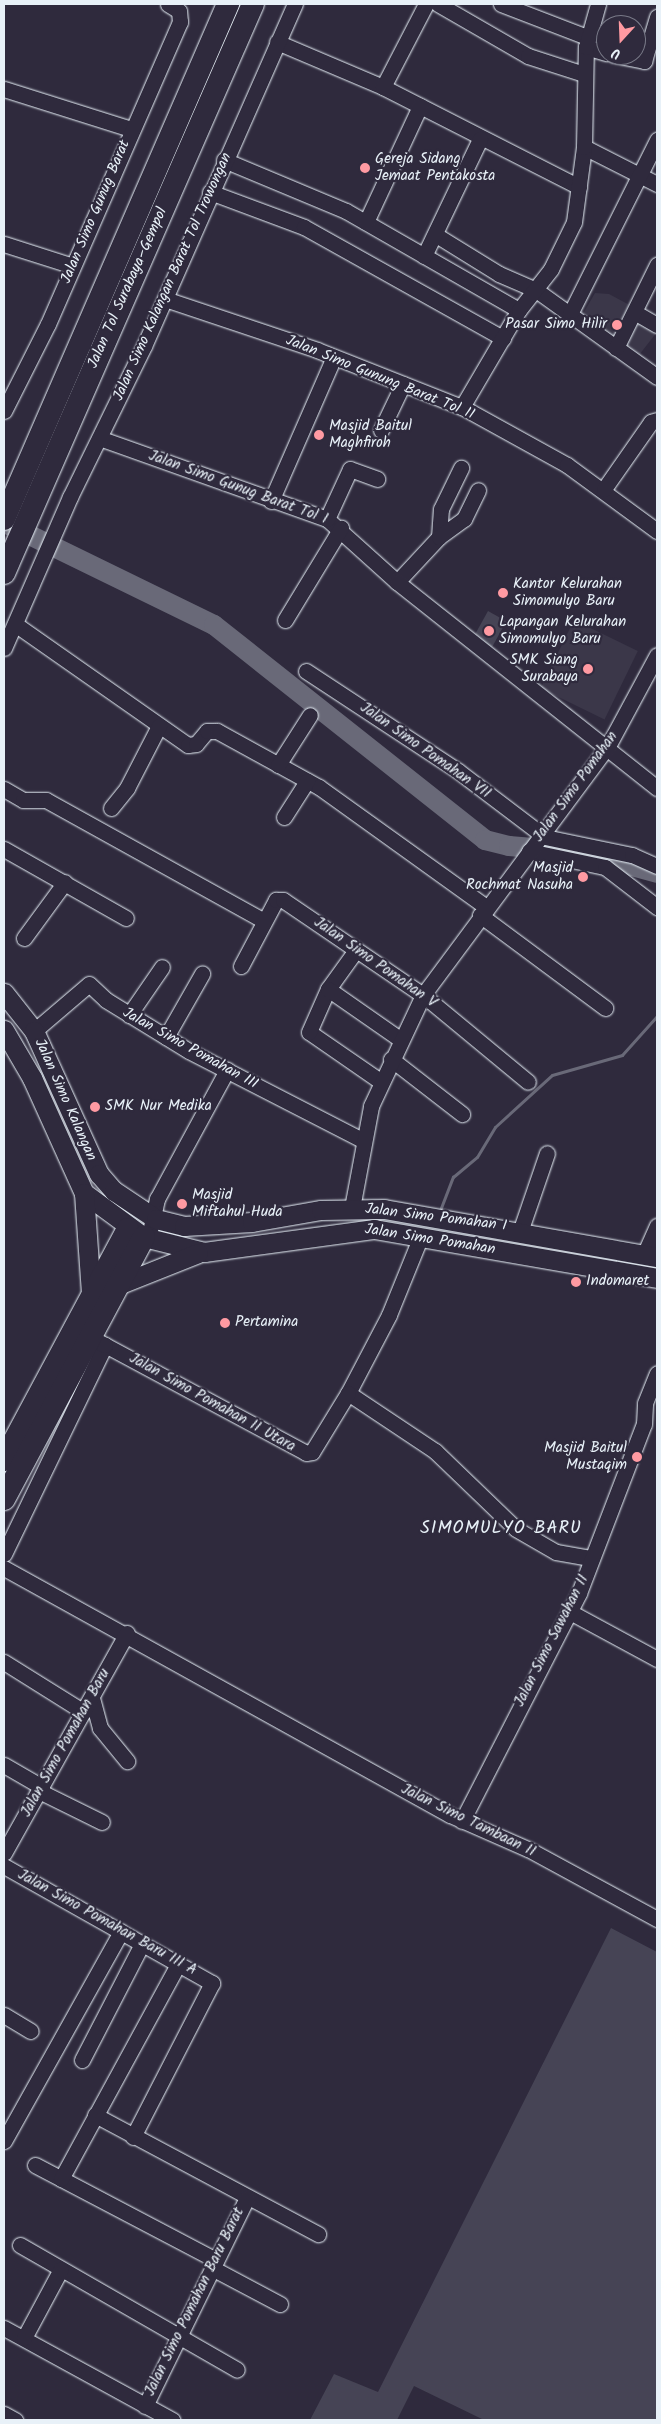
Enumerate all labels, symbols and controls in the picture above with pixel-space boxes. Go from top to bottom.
north arrow [596,15,646,65]
text: U [609,41,624,65]
street label: Jalan Simo Gunug Barat [58,138,134,286]
street label: Jalan Simo Kalangan Barat Tol Trowongan [110,150,236,404]
place label: Gereja Sidang Jemaat Pentakosta [375,150,495,185]
marker: Gereja Sidang Jemaat Pentakosta [359,162,371,174]
street label: Jalan Tol Surabaya–Gempol [84,205,172,371]
place label: Pasar Simo Hilir [505,316,607,334]
marker: Pasar Simo Hilir [611,319,623,331]
street label: Jalan Simo Gunung Barat Tol II [283,332,477,424]
place label: Masjid Baitul Maghfiroh [329,417,412,452]
marker: Masjid Baitul Maghfiroh [313,429,325,441]
street label: Jalan Simo Gunug Barat Tol I [146,447,330,529]
place label: Kantor Kelurahan Simomulyo Baru [513,575,622,610]
marker: Kantor Kelurahan Simomulyo Baru [497,587,509,599]
place label: Lapangan Kelurahan Simomulyo Baru [499,613,626,648]
marker: Lapangan Kelurahan Simomulyo Baru [483,625,495,637]
place label: SMK Siang Surabaya [510,651,578,686]
marker: SMK Siang Surabaya [582,663,594,675]
street label: Jalan Simo Pomahan VII [356,699,494,803]
street label: Jalan Simo Pomahan [530,728,622,846]
place label: Masjid Rochmat Nasuha [466,859,573,894]
marker: Masjid Rochmat Nasuha [577,871,589,883]
street label: Jalan Simo Pomahan V [310,914,440,1012]
street label: Jalan Simo Pomahan III [119,1004,261,1094]
street label: Jalan Simo Kalangan [30,1036,100,1164]
place label: SMK Nur Medika [105,1098,212,1116]
marker: SMK Nur Medika [89,1101,101,1113]
place label: Masjid Miftahul Huda [192,1186,283,1221]
marker: Masjid Miftahul Huda [176,1198,188,1210]
street label: Jalan Simo Pomahan I [364,1200,508,1236]
street label: Jalan Simo Pomahan [363,1221,497,1259]
place label: Indomaret [586,1273,649,1291]
marker: Indomaret [570,1276,582,1288]
place label: Pertamina [235,1314,298,1332]
marker: Pertamina [219,1317,231,1329]
street label: Jalan Simo Pomahan II Utara [126,1350,298,1456]
place label: Masjid Baitul Mustaqim [544,1439,627,1474]
marker: Masjid Baitul Mustaqim [631,1451,643,1463]
district label: SIMOMULYO BARU [419,1518,583,1540]
street label: Jalan Simo Sawahan II [511,1572,593,1710]
street label: Jalan Simo Pomahan Baru [18,1666,114,1820]
street label: Jalan Simo Tambaan II [398,1781,538,1861]
street label: Jalan Simo Pomahan Baru III A [14,1866,200,1980]
street label: Jalan Simo Pomahan Baru Barat [141,2205,249,2399]

